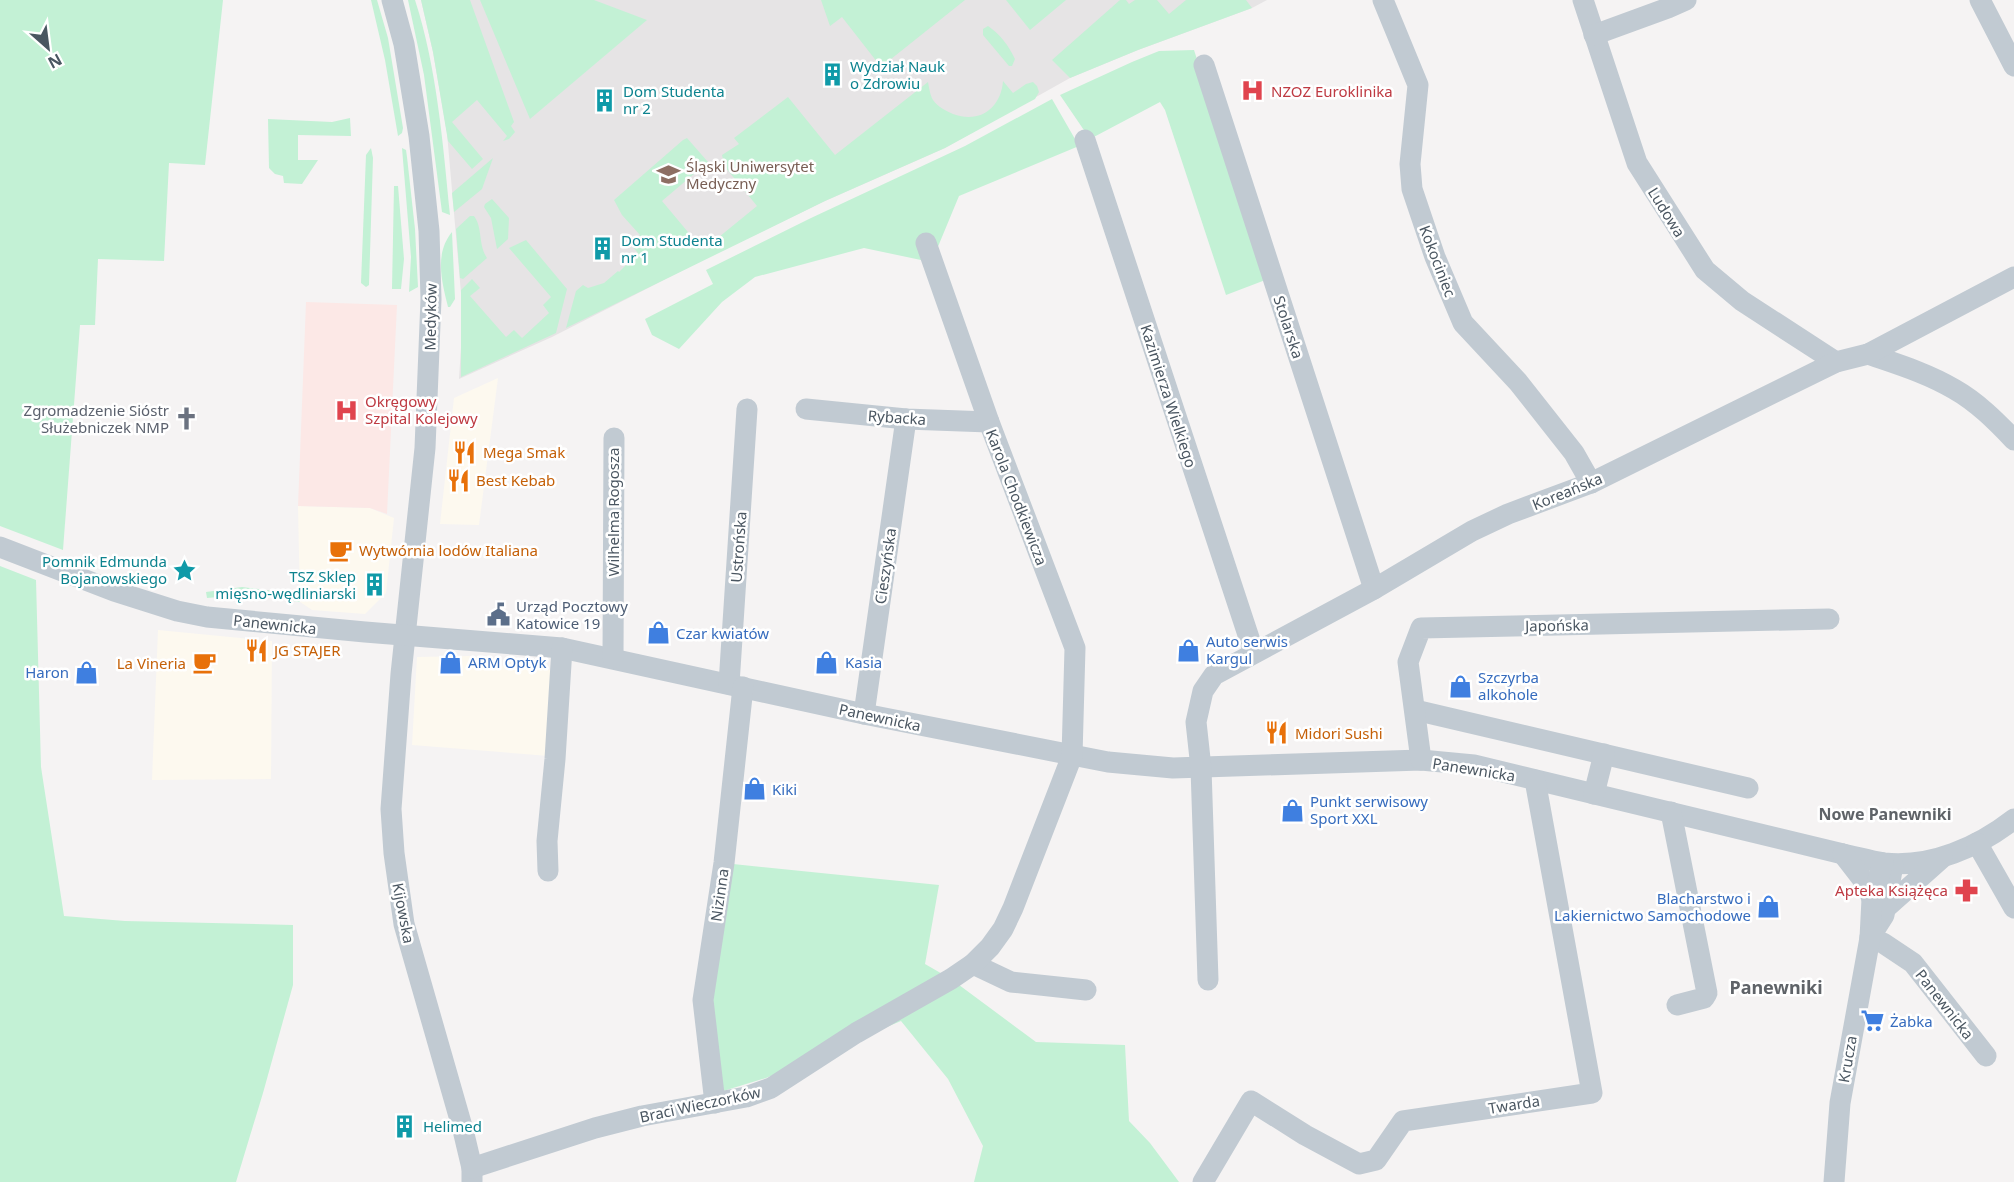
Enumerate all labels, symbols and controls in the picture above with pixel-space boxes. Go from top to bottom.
north arrow [18,18,78,78]
text: N [44,48,66,74]
place label: Wydział Nauk o Zdrowiu [850,56,945,93]
building icon: Wydział Nauk o Zdrowiu [819,62,845,88]
hospital icon: NZOZ Euroklinika [1240,78,1266,104]
place label: Dom Studenta nr 2 [623,81,725,118]
place label: NZOZ Euroklinika [1271,81,1393,101]
building icon: Dom Studenta nr 2 [592,87,618,113]
place label: Śląski Uniwersytet Medyczny [686,156,815,193]
school or university icon: Śląski Uniwersytet Medyczny [655,162,681,188]
street label: Ludowa [1644,183,1690,241]
street label: Kokociniec [1415,222,1461,300]
place label: Dom Studenta nr 1 [621,230,723,267]
building icon: Dom Studenta nr 1 [590,236,616,262]
street label: Medyków [419,283,441,351]
street label: Stolarska [1269,293,1309,361]
street label: Kazimierza Wielkiego [1136,322,1202,470]
place label: Okręgowy Szpital Kolejowy [365,391,478,428]
hospital icon: Okręgowy Szpital Kolejowy [334,397,360,423]
place label: Zgromadzenie Sióstr Służebniczek NMP [24,400,169,437]
street label: Rybacka [867,405,927,429]
church icon: Zgromadzenie Sióstr Służebniczek NMP [174,406,200,432]
street label: Karola Chodkiewicza [982,426,1052,568]
restaurant icon: Mega Smak [452,439,478,465]
place label: Mega Smak [483,442,565,462]
street label: Wilhelma Rogosza [603,448,623,577]
restaurant icon: Best Kebab [445,467,471,493]
street label: Koreańska [1529,468,1605,514]
place label: Best Kebab [476,470,555,490]
street label: Ustrońska [726,511,750,583]
street label: Cieszyńska [870,527,900,605]
cafe icon: Wytwórnia lodów Italiana [328,537,354,563]
place label: Wytwórnia lodów Italiana [359,540,538,560]
place label: Pomnik Edmunda Bojanowskiego [42,551,167,588]
place icon: Pomnik Edmunda Bojanowskiego [172,557,198,583]
place label: TSZ Sklep mięsno-wędliniarski [215,566,356,603]
building icon: TSZ Sklep mięsno-wędliniarski [361,572,387,598]
place label: Urząd Pocztowy Katowice 19 [516,596,628,633]
public building icon: Urząd Pocztowy Katowice 19 [485,602,511,628]
street label: Panewnicka [232,610,318,638]
street label: Japońska [1523,614,1589,636]
shop icon: Czar kwiatów [645,620,671,646]
place label: Czar kwiatów [676,623,769,643]
place label: Auto serwis Kargul [1206,631,1288,668]
restaurant icon: JG STAJER [243,637,269,663]
shop icon: Auto serwis Kargul [1175,637,1201,663]
place label: JG STAJER [272,640,341,660]
shop icon: ARM Optyk [437,649,463,675]
shop icon: Kasia [814,649,840,675]
cafe icon: La Vineria [191,650,217,676]
place label: ARM Optyk [468,652,546,672]
place label: Kasia [845,652,882,672]
place label: La Vineria [117,653,186,673]
shop icon: Haron [74,659,100,685]
place label: Haron [25,662,69,682]
place label: Szczyrba alkohole [1478,667,1539,704]
shop icon: Szczyrba alkohole [1447,673,1473,699]
street label: Panewnicka [837,699,923,735]
restaurant icon: Midori Sushi [1264,720,1290,746]
place label: Midori Sushi [1295,723,1383,743]
street label: Panewnicka [1431,753,1517,785]
shop icon: Kiki [741,776,767,802]
place label: Kiki [772,779,797,799]
place label: Punkt serwisowy Sport XXL [1310,791,1428,828]
shop icon: Punkt serwisowy Sport XXL [1279,797,1305,823]
district label: Nowe Panewniki [1819,803,1951,825]
street label: Nizinna [705,867,733,923]
pharmacy icon: Apteka Książęca [1953,877,1979,903]
place label: Apteka Książęca [1835,880,1948,900]
street label: Kijowska [388,881,420,945]
place label: Blacharstwo i Lakiernictwo Samochodowe [1554,888,1751,925]
shop icon: Blacharstwo i Lakiernictwo Samochodowe [1756,894,1782,920]
street label: Panewnicka [1911,965,1979,1043]
district label: Panewniki [1729,975,1823,999]
supermarket icon: Żabka [1859,1008,1885,1034]
place label: Żabka [1890,1011,1933,1031]
street label: Krucza [1833,1034,1861,1084]
street label: Braci Wieczorków [638,1081,763,1127]
street label: Twarda [1487,1090,1541,1118]
building icon: Helimed [392,1113,418,1139]
place label: Helimed [423,1116,482,1136]

